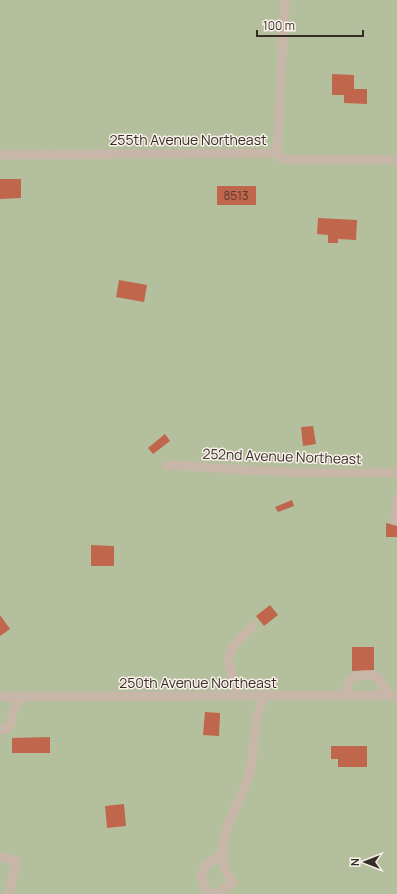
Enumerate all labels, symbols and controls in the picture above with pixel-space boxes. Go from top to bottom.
scale bar [257,12,363,38]
text: 100 m [263,17,295,34]
street label: 255th Avenue Northeast [109,130,267,149]
house number: 8513 [223,187,249,204]
street label: 252nd Avenue Northeast [202,444,362,468]
street label: 250th Avenue Northeast [119,673,277,692]
north arrow [345,842,385,882]
text: N [347,858,362,866]

